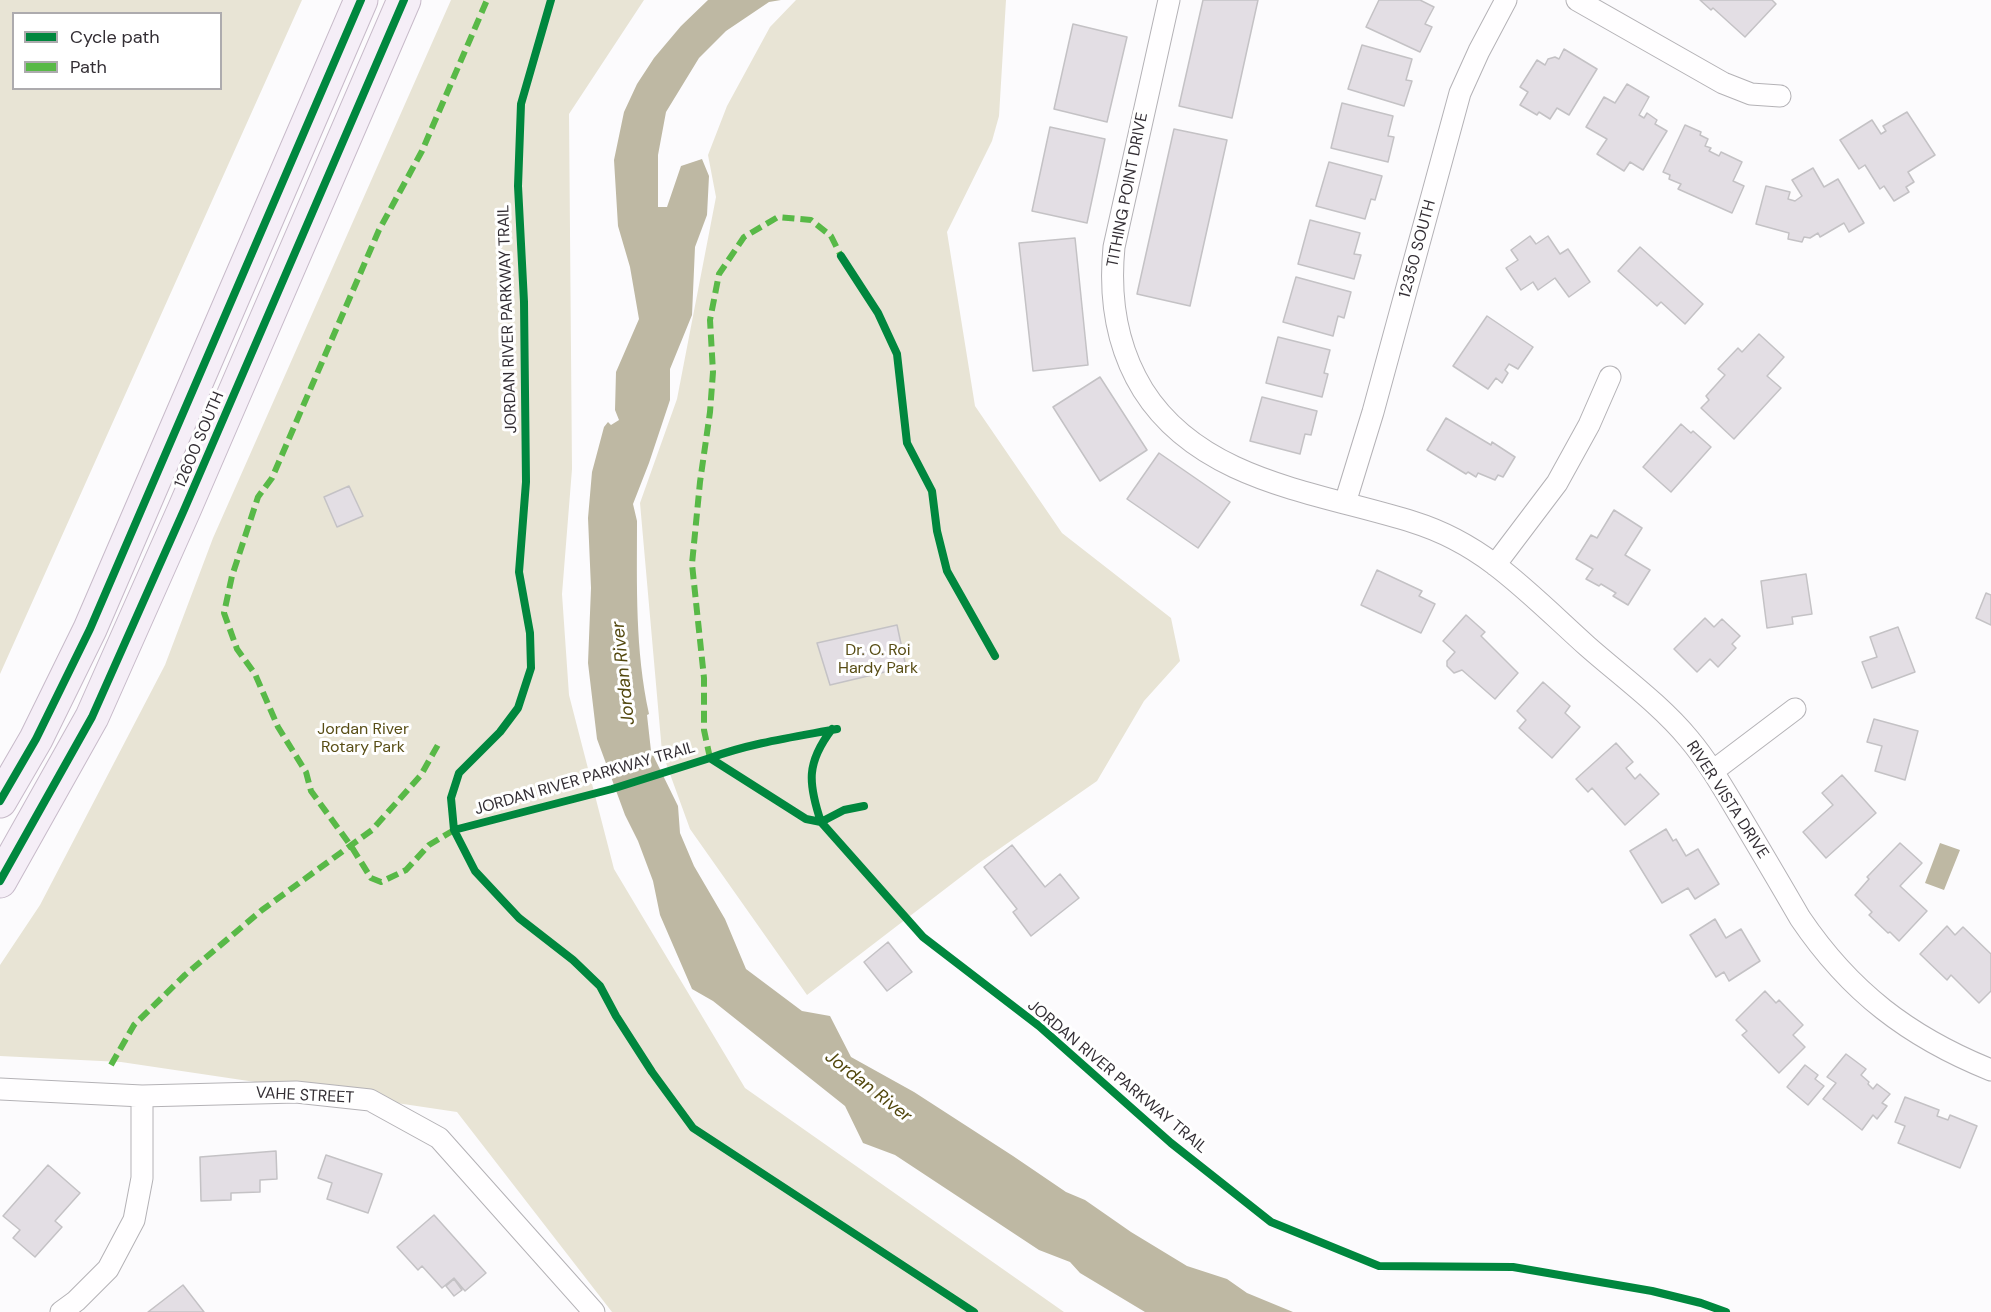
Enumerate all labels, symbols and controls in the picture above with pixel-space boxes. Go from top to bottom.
legend [12,12,222,90]
text: Cycle path [70,25,160,49]
text: Path [70,55,107,79]
street label: TITHING POINT DRIVE [1104,111,1152,269]
street label: 12350 SOUTH [1396,198,1440,300]
street label: JORDAN RIVER PARKWAY TRAIL [494,204,522,434]
street label: 12600 SOUTH [171,389,229,491]
water label: Jordan River [608,620,640,726]
park label: Dr. O. Roi Hardy Park [838,641,918,679]
park label: Jordan River Rotary Park [317,720,409,758]
street label: RIVER VISTA DRIVE [1682,737,1772,863]
street label: JORDAN RIVER PARKWAY TRAIL [472,738,698,820]
street label: JORDAN RIVER PARKWAY TRAIL [1023,996,1211,1158]
water label: Jordan River [820,1047,916,1127]
street label: VAHE STREET [255,1084,355,1108]

